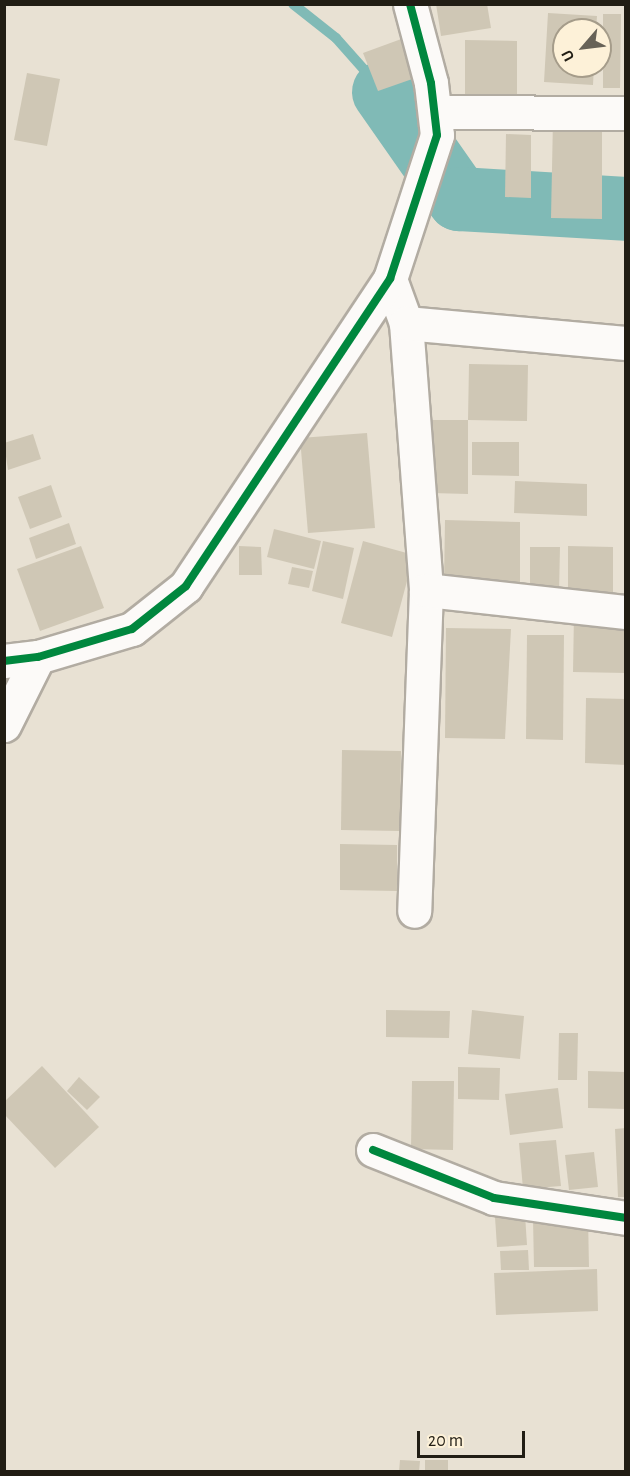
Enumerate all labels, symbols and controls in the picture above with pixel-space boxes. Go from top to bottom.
north arrow [552,18,612,78]
text: U [558,47,577,64]
scale bar [420,1419,528,1457]
text: 20 m [428,1432,463,1450]

